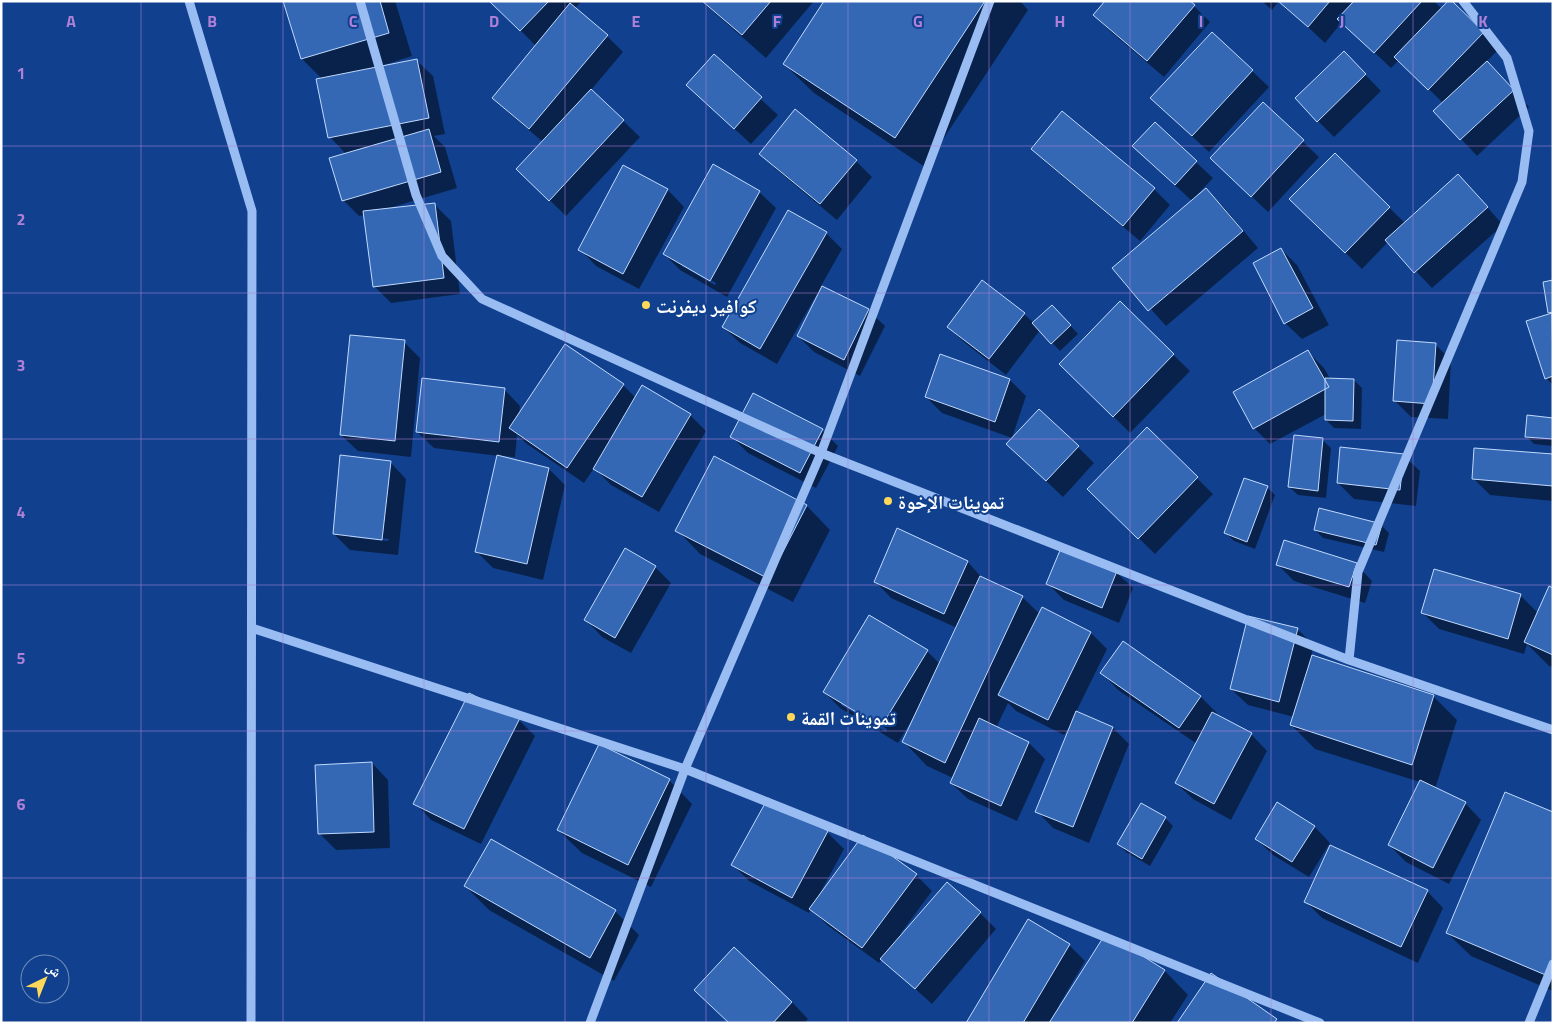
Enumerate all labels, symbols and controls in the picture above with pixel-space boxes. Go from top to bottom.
text: A [66,9,76,33]
text: B [207,9,217,33]
text: C [349,9,358,33]
text: D [489,9,499,33]
text: E [632,9,641,33]
text: F [773,9,782,33]
text: G [913,9,923,33]
text: H [1055,9,1065,33]
text: I [1199,9,1203,33]
text: J [1340,9,1344,33]
text: K [1478,9,1488,33]
text: 1 [17,61,25,85]
text: 2 [17,207,25,231]
place label: كوافير ديفرنت [656,291,757,320]
marker: كوافير ديفرنت [640,299,652,311]
text: 3 [17,353,25,377]
place label: تموينات الإخوة [898,487,1005,516]
marker: تموينات الإخوة [882,495,894,507]
text: 4 [17,500,26,524]
text: 5 [17,646,26,670]
place label: تموينات القمة [801,703,897,732]
marker: تموينات القمة [785,711,797,723]
text: 6 [17,792,26,816]
north arrow [20,954,70,1004]
text: ش [42,956,67,982]

